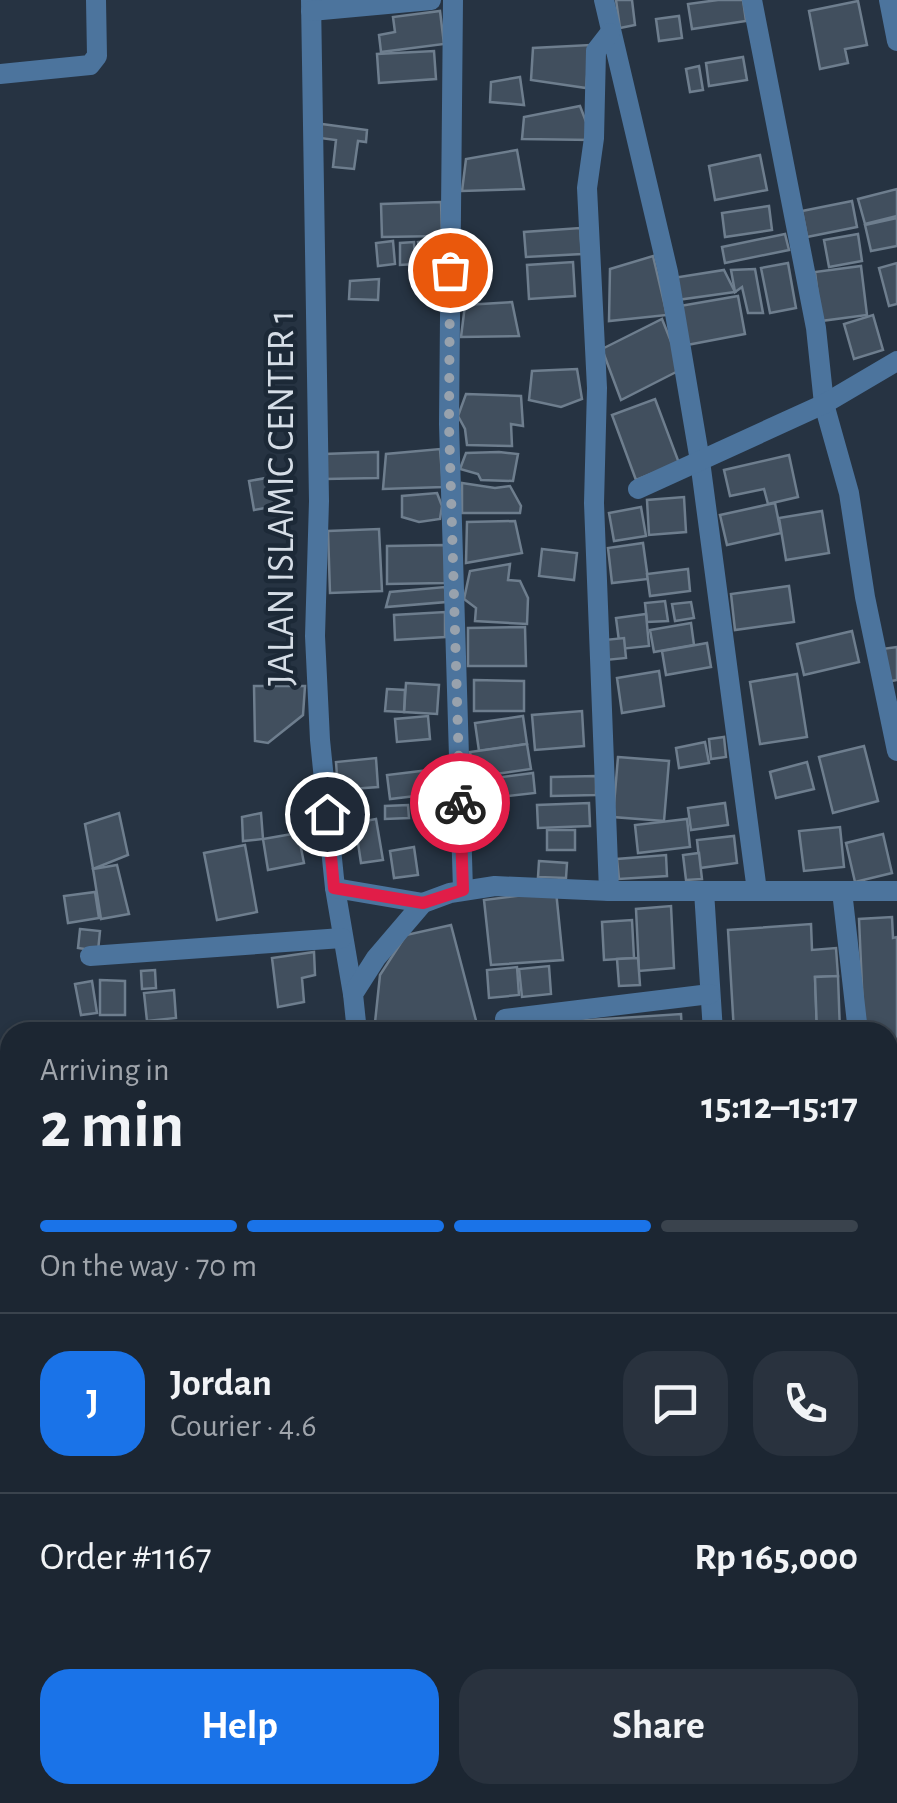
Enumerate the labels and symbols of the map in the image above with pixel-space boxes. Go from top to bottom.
pin [408,228,493,313]
street label: JALAN ISLAMIC CENTER 1 [263,310,301,686]
courier [410,753,510,853]
pin [285,772,370,857]

